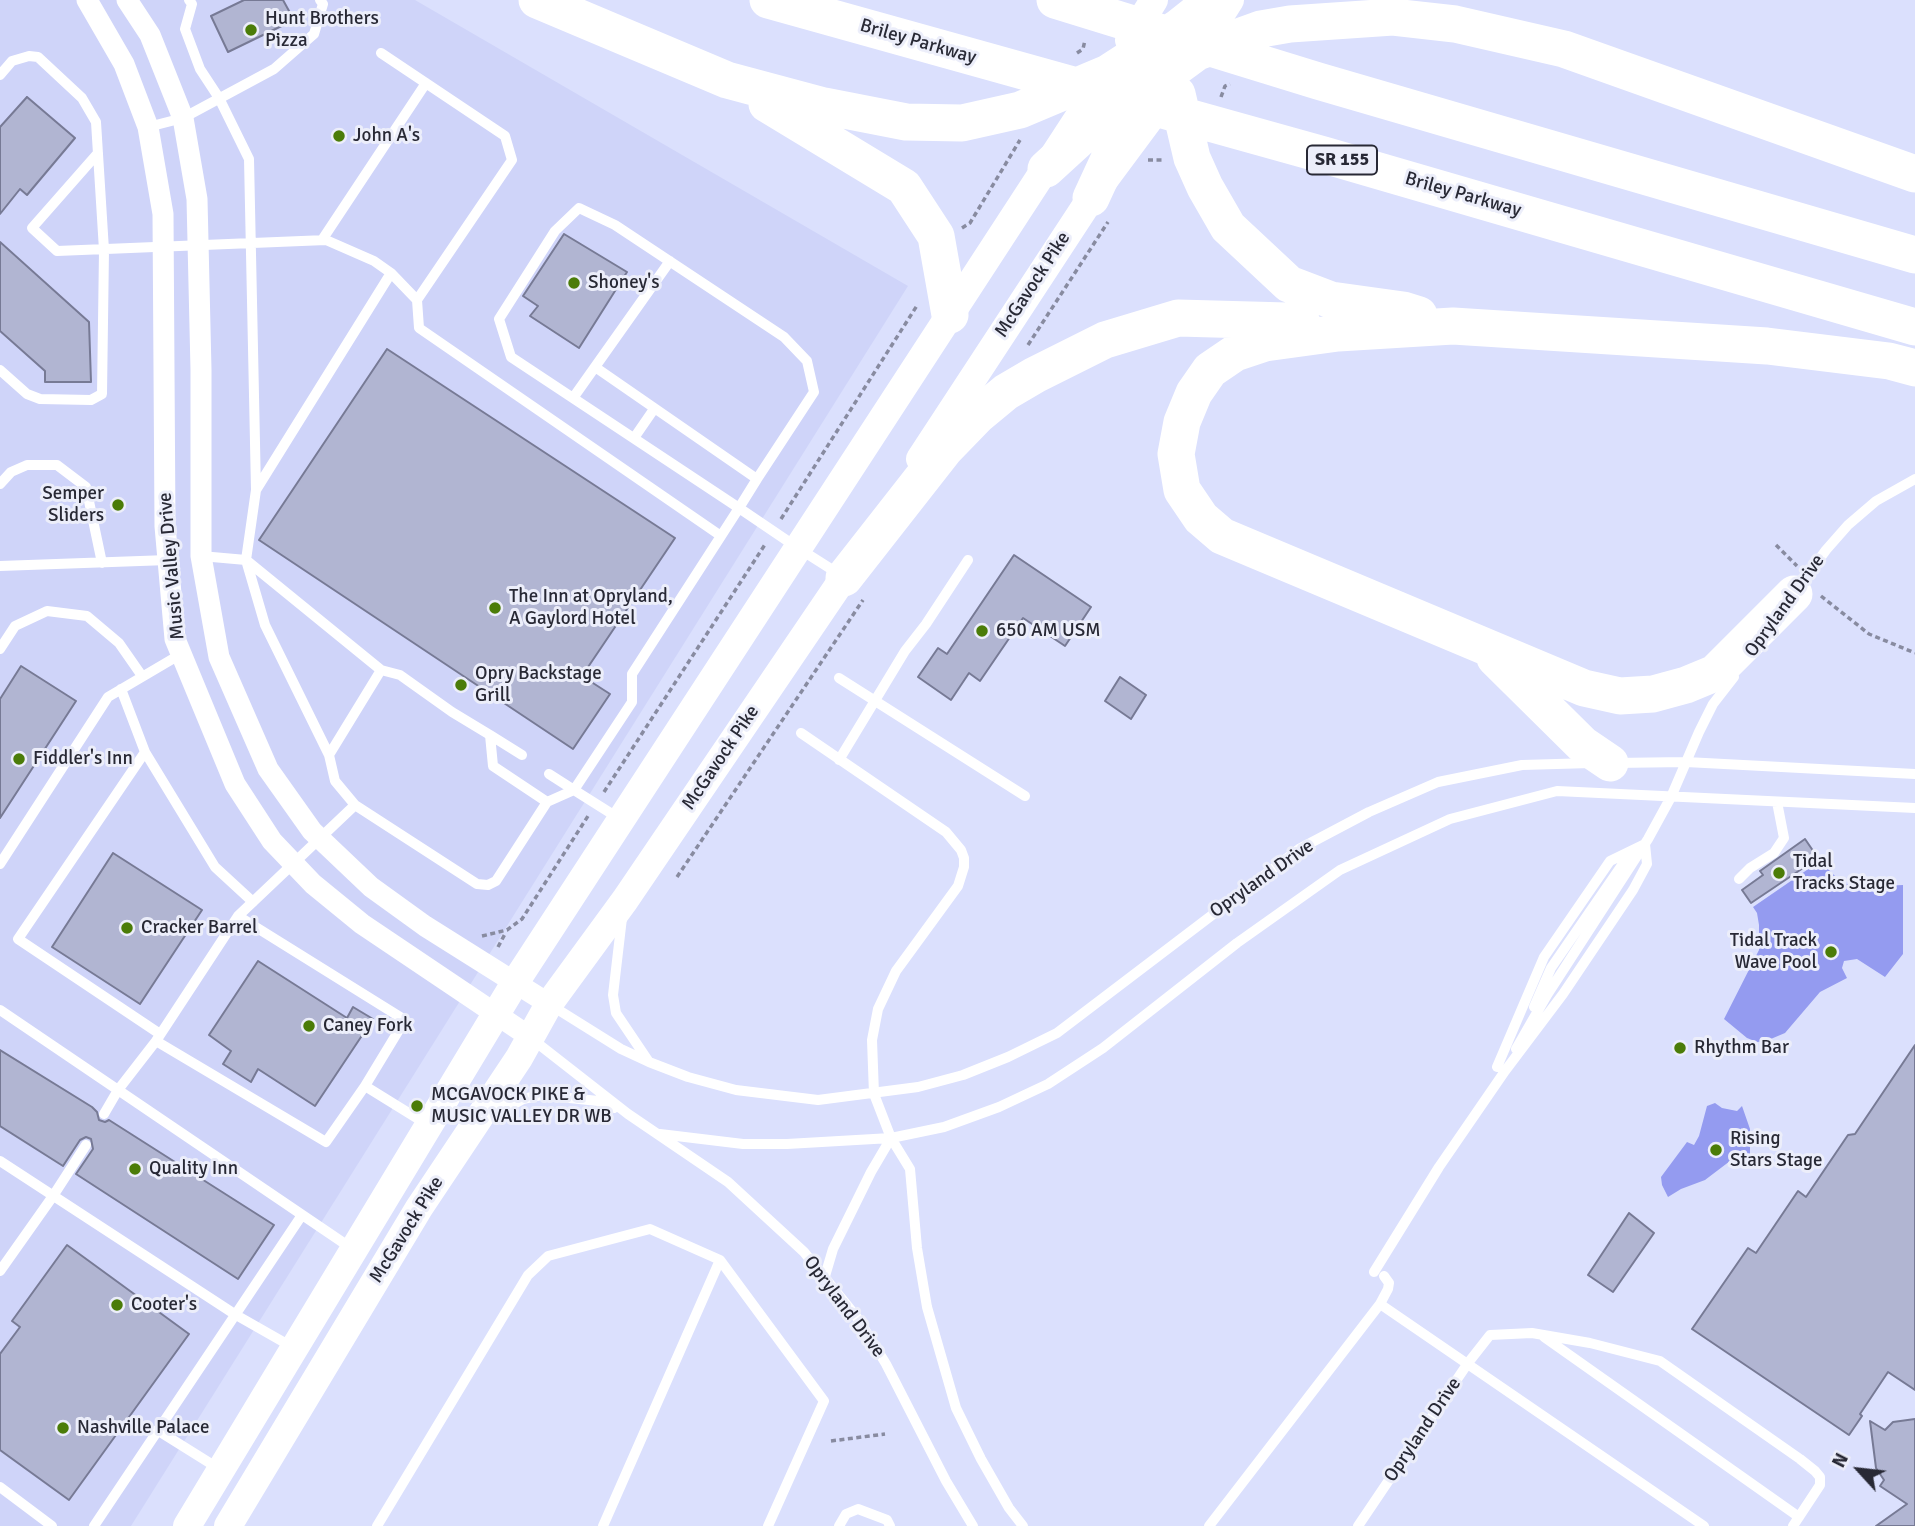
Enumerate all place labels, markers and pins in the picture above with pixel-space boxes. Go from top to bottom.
place label: Hunt Brothers Pizza [265,8,379,52]
marker: Hunt Brothers Pizza [243,22,259,38]
place label: John A's [353,125,420,147]
marker: John A's [331,128,347,144]
place label: Shoney's [588,272,660,294]
marker: Shoney's [566,275,582,291]
place label: Semper Sliders [42,483,104,527]
marker: Semper Sliders [110,497,126,513]
place label: The Inn at Opryland, A Gaylord Hotel [509,586,673,630]
marker: The Inn at Opryland, A Gaylord Hotel [487,600,503,616]
place label: 650 AM USM [996,620,1100,642]
marker: 650 AM USM [974,623,990,639]
place label: Opry Backstage Grill [475,663,602,707]
marker: Opry Backstage Grill [453,677,469,693]
place label: Fiddler's Inn [33,748,133,770]
marker: Fiddler's Inn [11,751,27,767]
place label: Tidal Tracks Stage [1793,851,1895,895]
marker: Tidal Tracks Stage [1771,865,1787,881]
place label: Cracker Barrel [141,917,258,939]
marker: Cracker Barrel [119,920,135,936]
place label: Tidal Track Wave Pool [1730,930,1817,974]
marker: Tidal Track Wave Pool [1823,944,1839,960]
place label: Caney Fork [323,1015,412,1037]
marker: Caney Fork [301,1018,317,1034]
place label: Rhythm Bar [1694,1037,1789,1059]
marker: Rhythm Bar [1672,1040,1688,1056]
place label: MCGAVOCK PIKE & MUSIC VALLEY DR WB [431,1084,612,1128]
marker: MCGAVOCK PIKE & MUSIC VALLEY DR WB [409,1098,425,1114]
place label: Rising Stars Stage [1730,1128,1823,1172]
marker: Rising Stars Stage [1708,1142,1724,1158]
place label: Quality Inn [149,1158,238,1180]
marker: Quality Inn [127,1161,143,1177]
place label: Cooter's [131,1294,197,1316]
marker: Cooter's [109,1297,125,1313]
place label: Nashville Palace [77,1417,209,1439]
marker: Nashville Palace [55,1420,71,1436]

